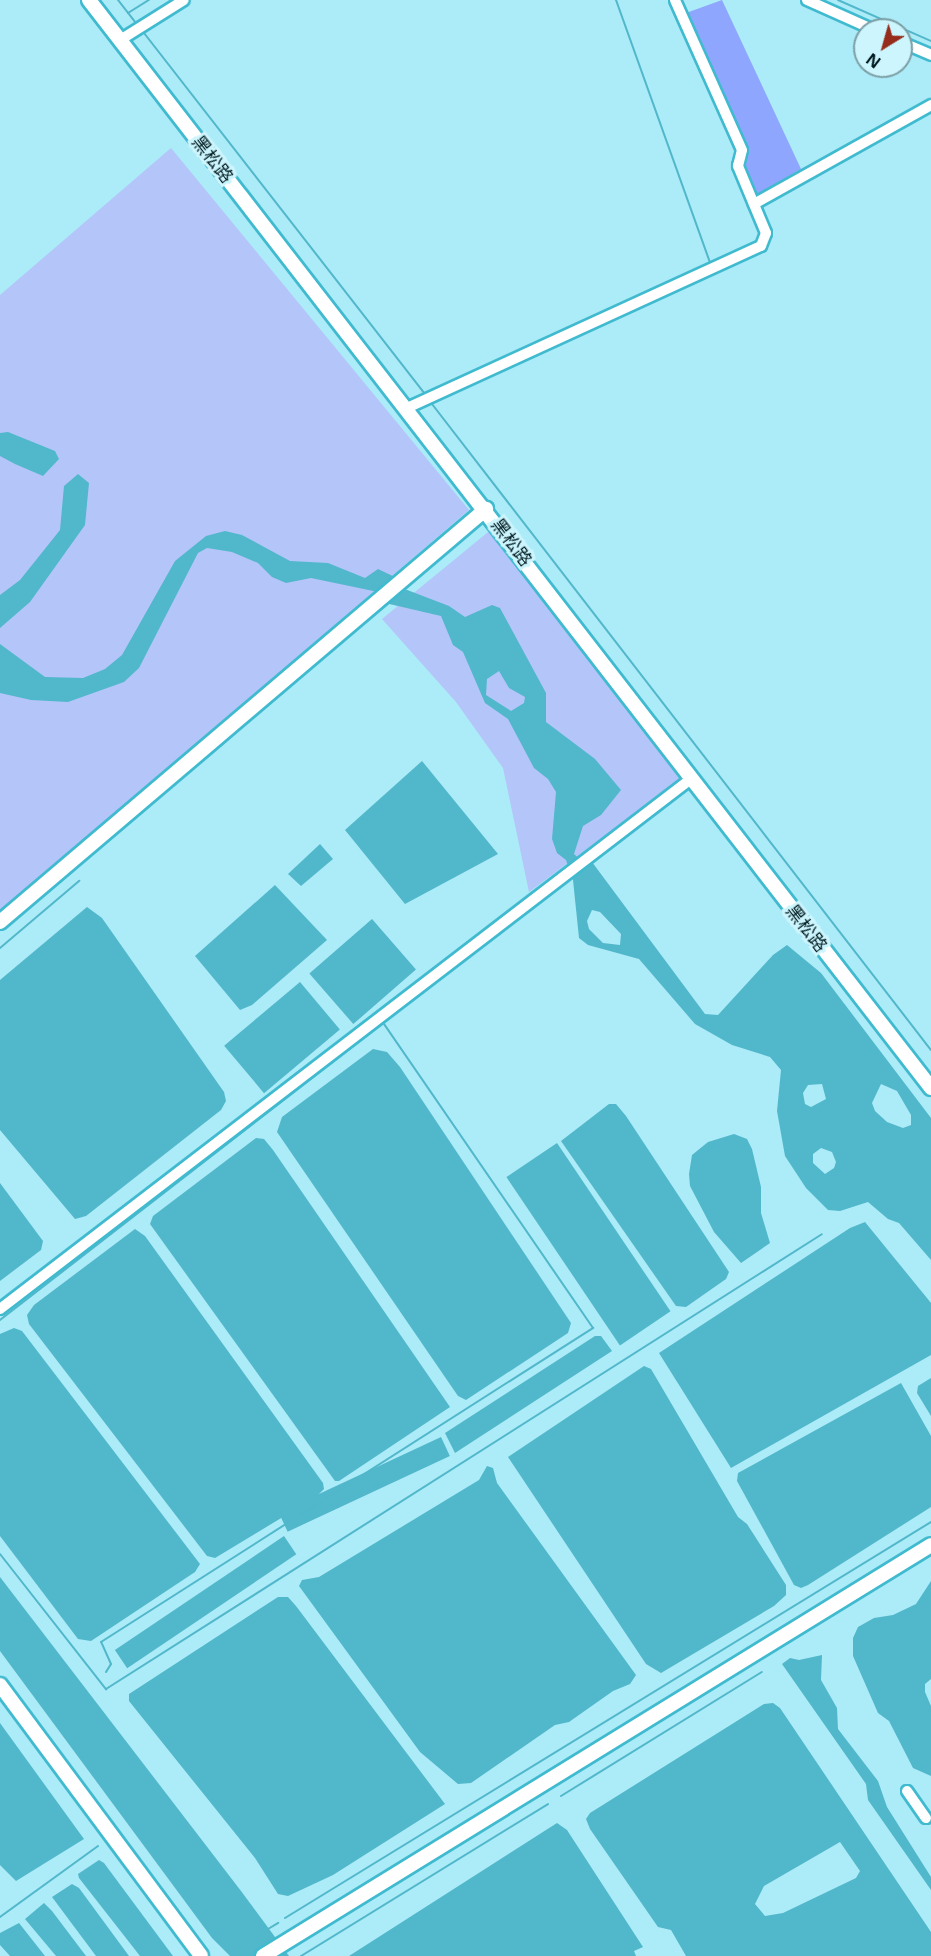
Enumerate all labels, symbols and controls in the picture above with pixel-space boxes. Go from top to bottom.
north arrow [853,18,913,78]
text: N [862,48,885,73]
street label: 黑松路 [188,131,238,187]
street label: 黑松路 [487,514,537,570]
street label: 黑松路 [782,900,832,956]

